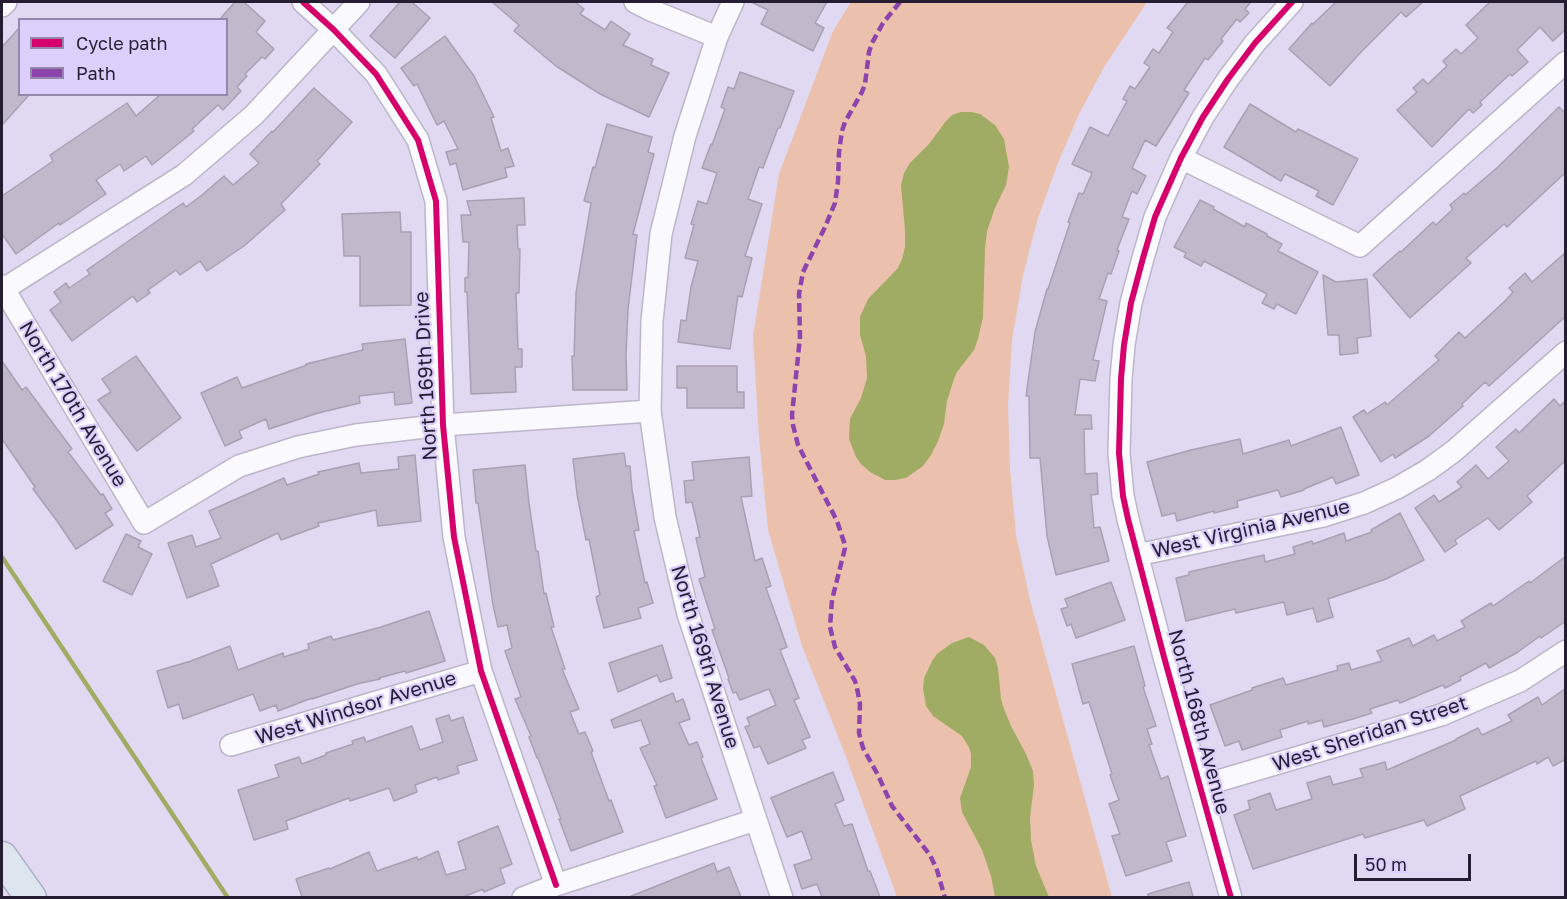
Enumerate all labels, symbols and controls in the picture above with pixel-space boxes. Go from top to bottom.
legend [18,18,228,96]
text: Cycle path [76,32,168,54]
text: Path [76,62,116,84]
street label: North 169th Drive [410,291,442,461]
street label: North 170th Avenue [14,317,132,491]
street label: West Virginia Avenue [1150,495,1352,563]
street label: North 169th Avenue [666,562,744,752]
street label: North 168th Avenue [1163,627,1235,817]
street label: West Windsor Avenue [253,666,459,750]
street label: West Sheridan Street [1269,691,1471,777]
scale bar [1357,842,1474,880]
text: 50 m [1365,853,1407,875]

